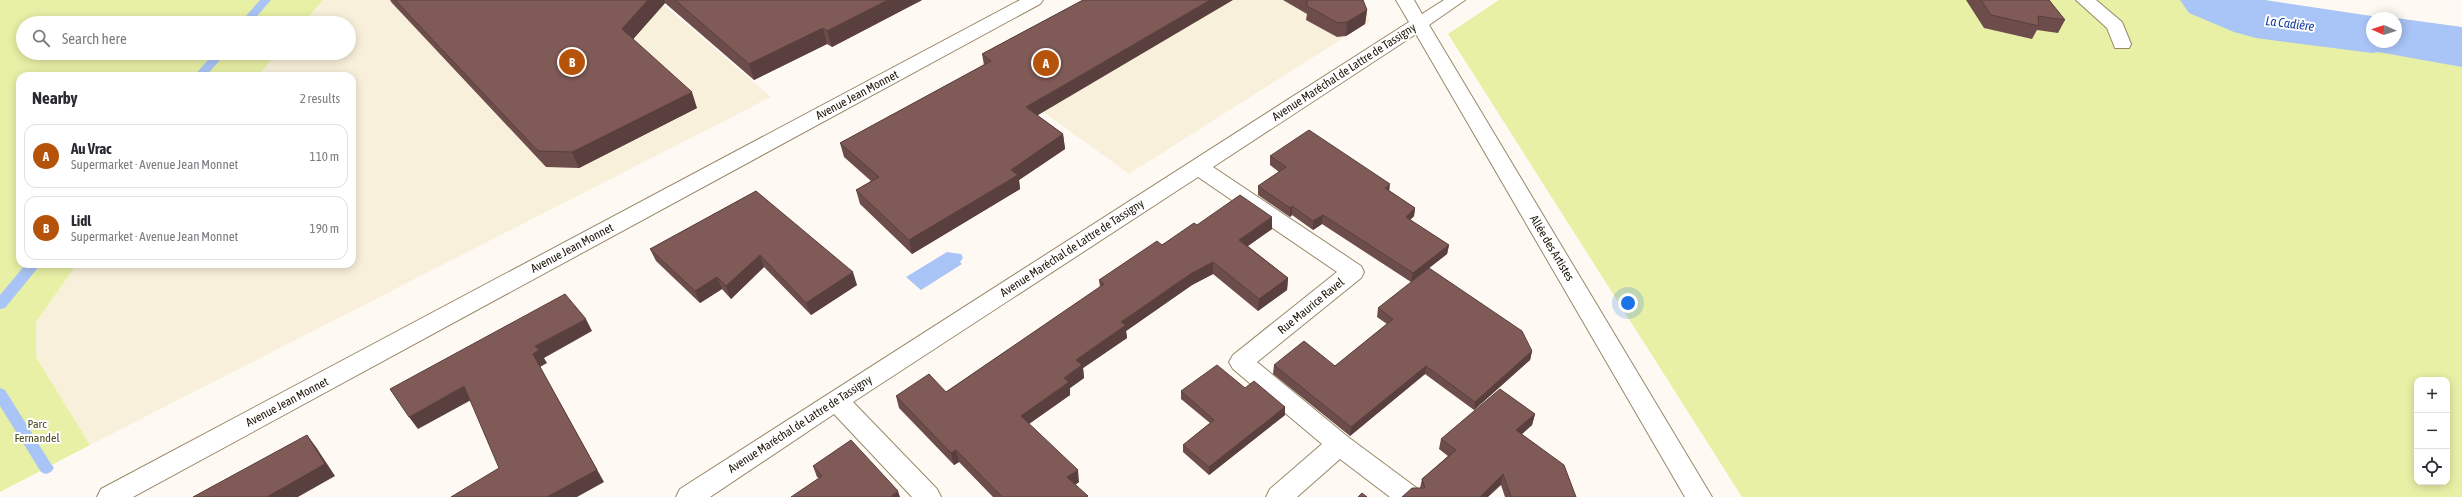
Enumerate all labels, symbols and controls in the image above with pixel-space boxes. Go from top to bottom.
north arrow [2366,12,2402,48]
water label: La Cadière [2265,13,2315,34]
search box [16,16,356,60]
street label: Avenue Maréchal de Lattre de Tassigny [1269,20,1419,124]
icon: search [30,27,52,49]
text: Search here [62,30,127,47]
pin: B [559,47,585,77]
pin: A [1033,48,1059,78]
street label: Avenue Jean Monnet [813,67,901,123]
text: Nearby [32,88,78,108]
text: 2 results [300,91,340,106]
text: Au Vrac [71,140,112,157]
text: A [43,149,49,164]
text: 110 m [310,149,339,164]
text: Supermarket · Avenue Jean Monnet [71,157,238,172]
street label: Avenue Maréchal de Lattre de Tassigny [997,196,1147,300]
text: Lidl [71,212,91,229]
street label: Allée des Artistes [1527,213,1577,283]
street label: Avenue Jean Monnet [528,220,616,276]
text: B [43,221,49,236]
text: 190 m [310,221,339,236]
text: Supermarket · Avenue Jean Monnet [71,229,238,244]
street label: Rue Maurice Ravel [1275,275,1348,337]
your location [1618,293,1638,313]
street label: Avenue Maréchal de Lattre de Tassigny [725,372,875,476]
street label: Avenue Jean Monnet [243,374,331,430]
map controls [2414,377,2450,485]
button: + [2414,377,2450,413]
button: − [2414,413,2450,449]
park label: Parc Fernandel [14,417,60,445]
button: locate [2414,449,2450,485]

